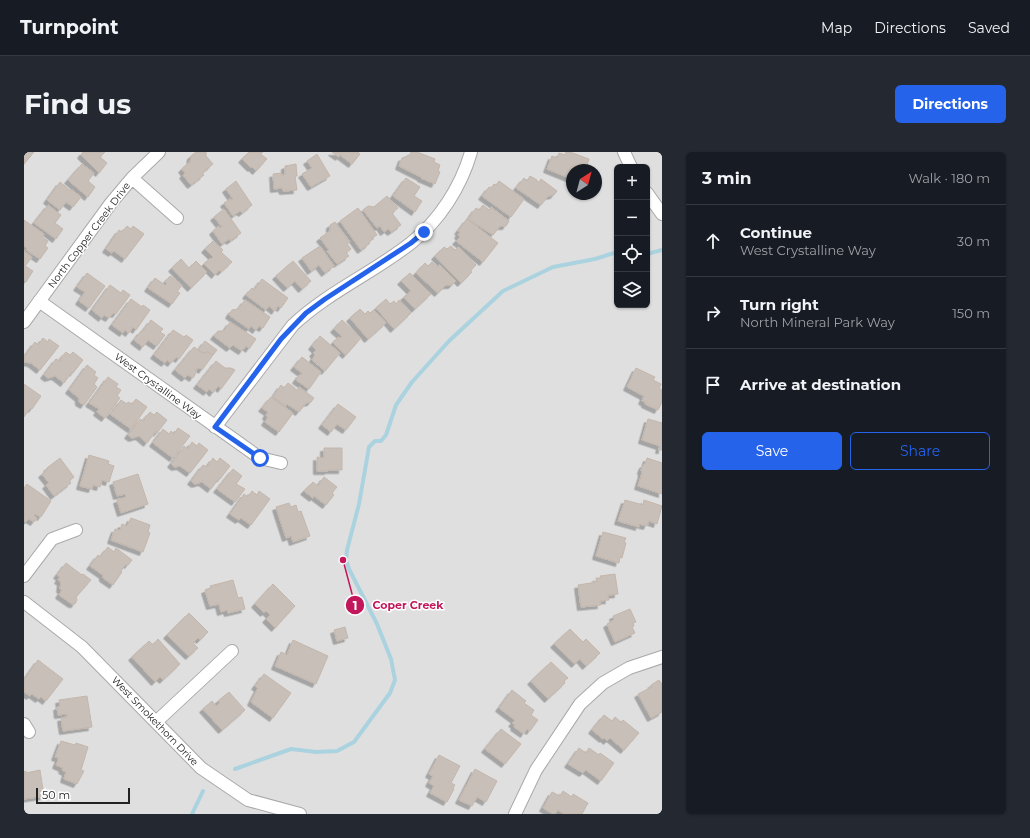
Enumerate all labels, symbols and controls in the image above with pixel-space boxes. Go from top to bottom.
text: Turnpoint [20,16,119,39]
text: Map [821,19,852,37]
text: Directions [874,19,946,37]
text: Saved [968,19,1010,37]
button: Directions [895,85,1006,123]
text: Find us [24,87,131,121]
north arrow [566,164,602,200]
map controls [614,164,650,308]
button: + [614,164,650,200]
text: 3 min [702,168,752,188]
text: Walk · 180 m [908,170,990,186]
street label: North Copper Creek Drive [45,179,133,291]
button: − [614,200,650,236]
route end [415,223,433,241]
text: Continue [740,223,812,242]
icon: ahead [702,230,724,252]
text: 30 m [957,233,990,249]
button: locate [614,236,650,272]
text: West Crystalline Way [740,242,876,258]
button: layers [614,272,650,308]
text: Turn right [740,295,819,314]
icon: right [702,302,724,324]
text: 150 m [952,305,990,321]
text: North Mineral Park Way [740,314,895,330]
street label: West Crystalline Way [112,350,205,422]
icon: arrive [702,374,724,396]
text: Arrive at destination [740,375,901,394]
button: Save [702,432,842,470]
button: Share [850,432,990,470]
route start [251,449,269,467]
callout: Coper Creek [345,594,452,617]
text: 1 [353,598,357,613]
text: Coper Creek [372,598,444,612]
street label: West Smokethorn Drive [109,673,201,769]
scale bar [36,786,130,805]
text: 50 m [42,788,70,802]

